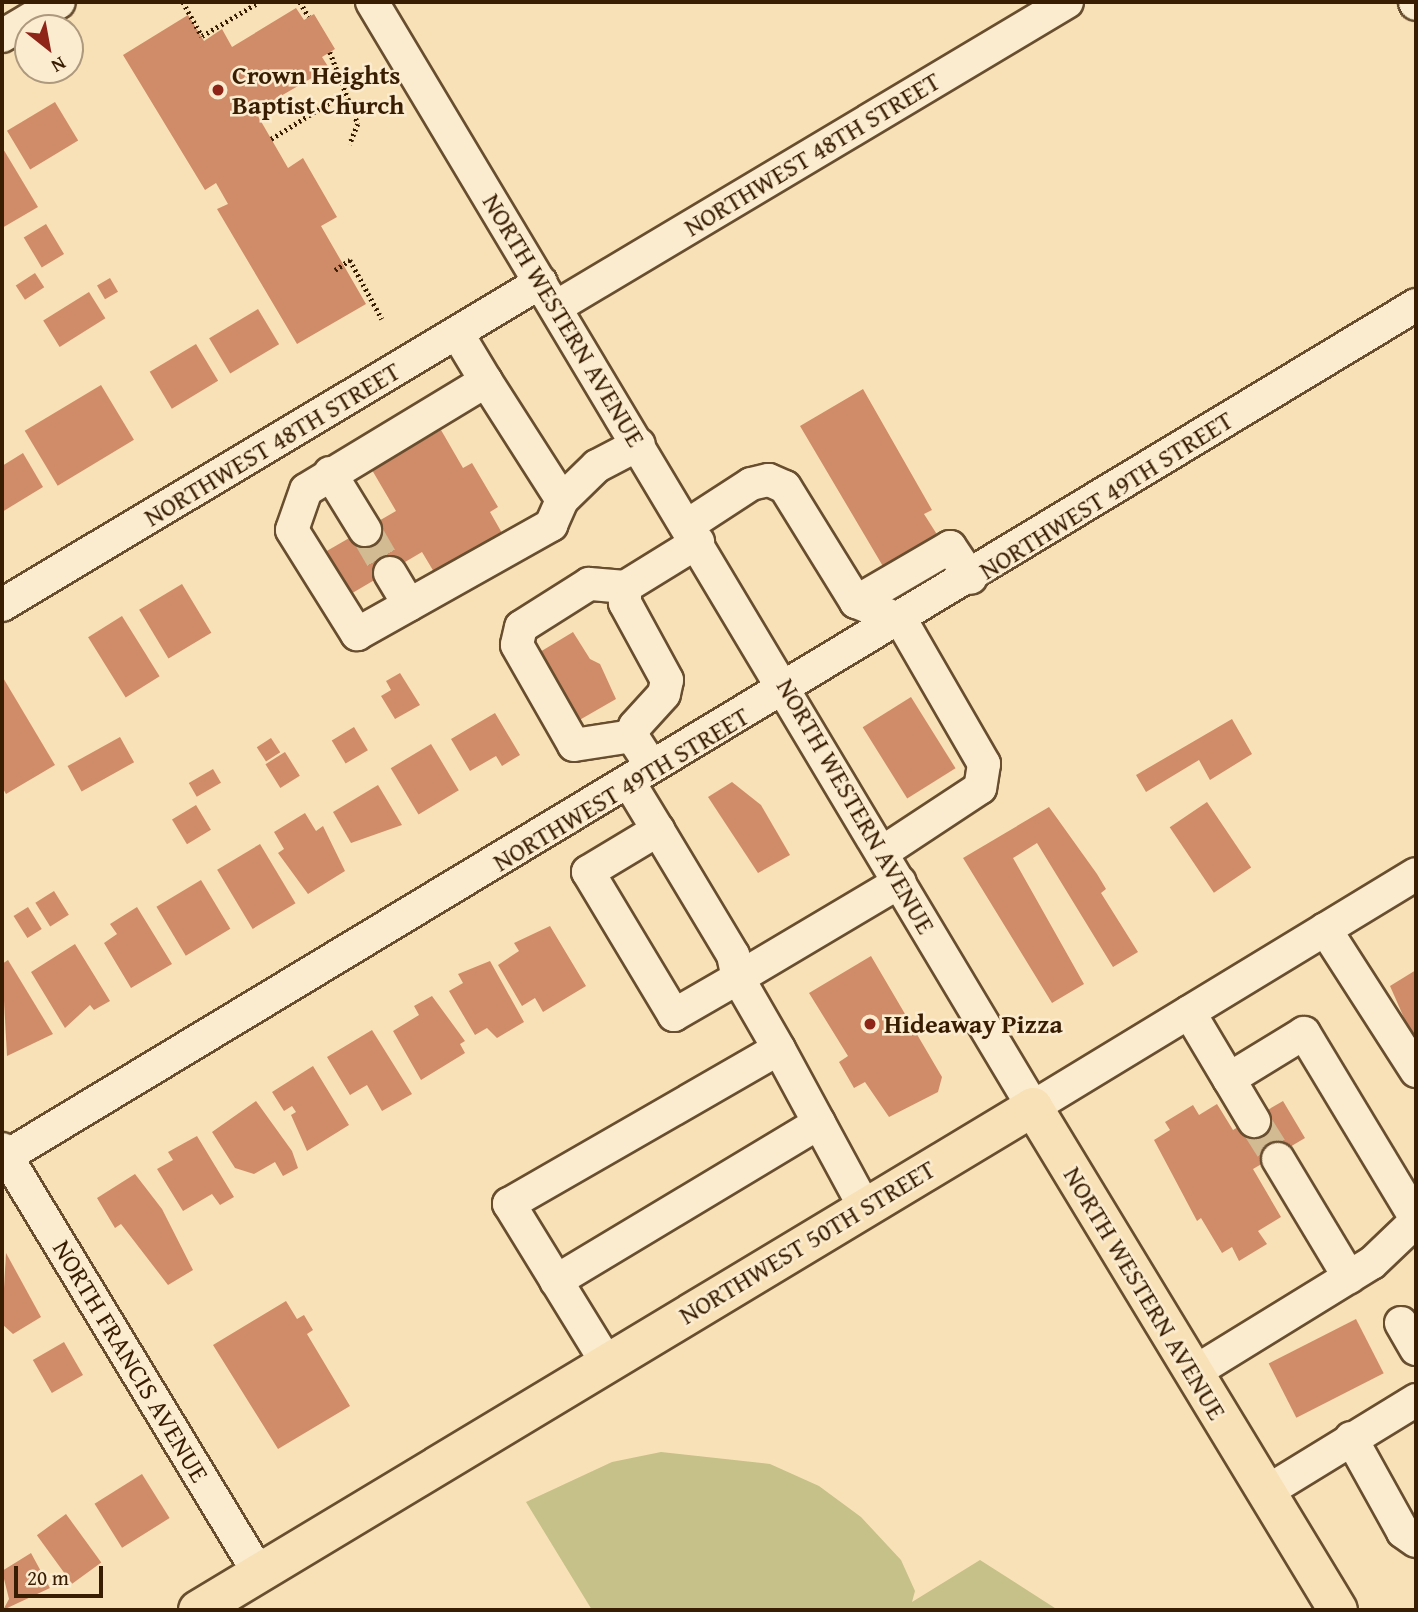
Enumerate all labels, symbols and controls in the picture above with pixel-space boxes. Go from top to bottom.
north arrow [14,14,84,84]
text: N [46,50,71,81]
place label: Crown Heights Baptist Church [232,59,404,120]
street label: NORTHWEST 48TH STREET [678,65,946,243]
marker: Crown Heights Baptist Church [210,82,226,98]
street label: NORTH WESTERN AVENUE [476,188,652,452]
street label: NORTHWEST 48TH STREET [138,355,406,533]
street label: NORTHWEST 49TH STREET [973,404,1239,586]
street label: NORTH WESTERN AVENUE [770,673,942,939]
street label: NORTHWEST 49TH STREET [487,700,755,878]
place label: Hideaway Pizza [884,1008,1063,1040]
marker: Hideaway Pizza [862,1016,878,1032]
street label: NORTHWEST 50TH STREET [673,1153,941,1331]
street label: NORTH WESTERN AVENUE [1057,1161,1233,1425]
street label: NORTH FRANCIS AVENUE [46,1234,216,1488]
scale bar [18,1552,107,1596]
text: 20 m [27,1562,69,1593]

